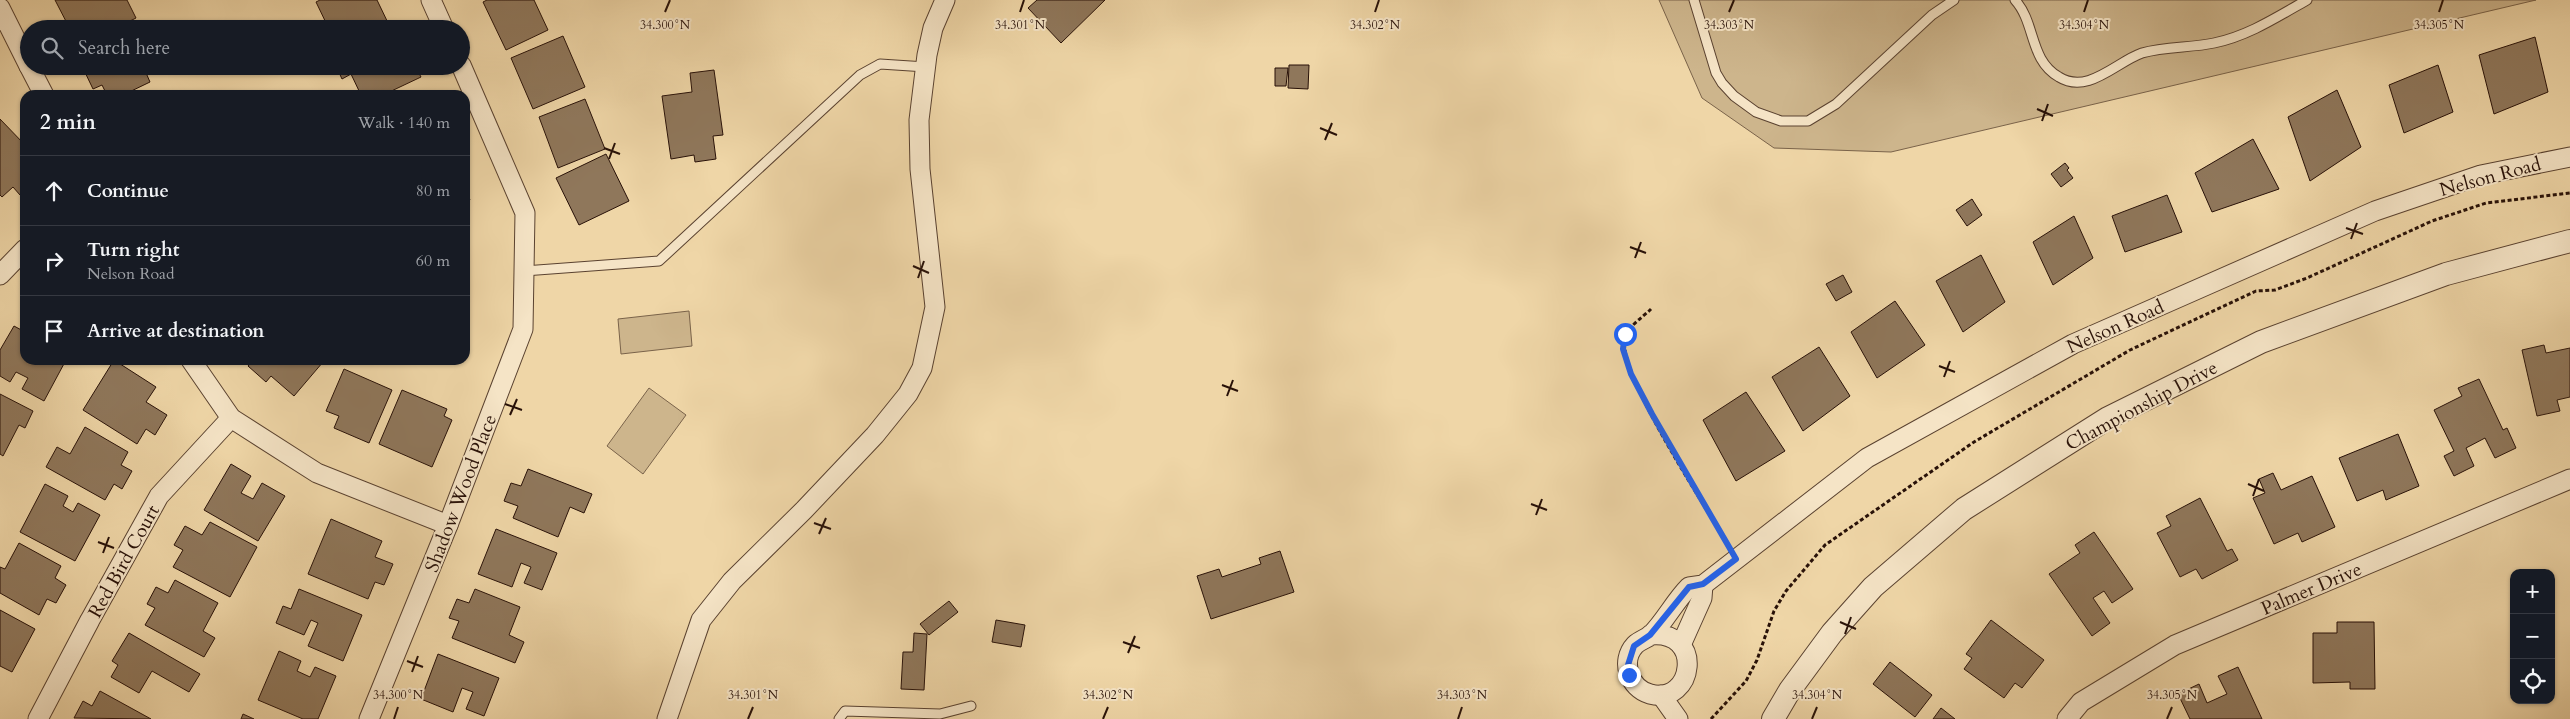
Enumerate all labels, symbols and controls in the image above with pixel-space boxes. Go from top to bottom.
text: 34.300°N [640,17,691,33]
text: 34.301°N [995,17,1046,33]
text: 34.302°N [1350,17,1401,33]
text: 34.303°N [1704,17,1755,33]
text: 34.304°N [2059,17,2110,33]
text: 34.305°N [2414,17,2465,33]
search box [20,20,470,75]
icon: search [38,34,66,62]
text: Search here [78,35,170,61]
text: 2 min [40,108,96,137]
text: Walk · 140 m [358,112,450,134]
street label: Nelson Road [2437,151,2544,203]
icon: ahead [40,177,68,205]
text: Continue [87,178,169,204]
text: 80 m [416,180,450,202]
text: Turn right [87,237,179,263]
icon: right [40,247,68,275]
text: 60 m [416,250,450,272]
text: Nelson Road [87,263,175,285]
street label: Nelson Road [2063,294,2168,360]
icon: arrive [40,317,68,345]
text: Arrive at destination [87,318,264,344]
route start [1614,323,1637,346]
street label: Championship Drive [2061,355,2222,457]
street label: Shadow Wood Place [419,411,503,576]
street label: Red Bird Court [82,500,166,623]
street label: Palmer Drive [2257,556,2366,622]
map controls [2510,569,2555,704]
button: + [2510,569,2555,614]
button: − [2510,614,2555,659]
button: locate [2510,659,2555,704]
route end [1618,664,1641,687]
text: 34.300°N [373,687,424,703]
text: 34.301°N [728,687,779,703]
text: 34.302°N [1083,687,1134,703]
text: 34.303°N [1437,687,1488,703]
text: 34.304°N [1792,687,1843,703]
text: 34.305°N [2147,687,2198,703]

